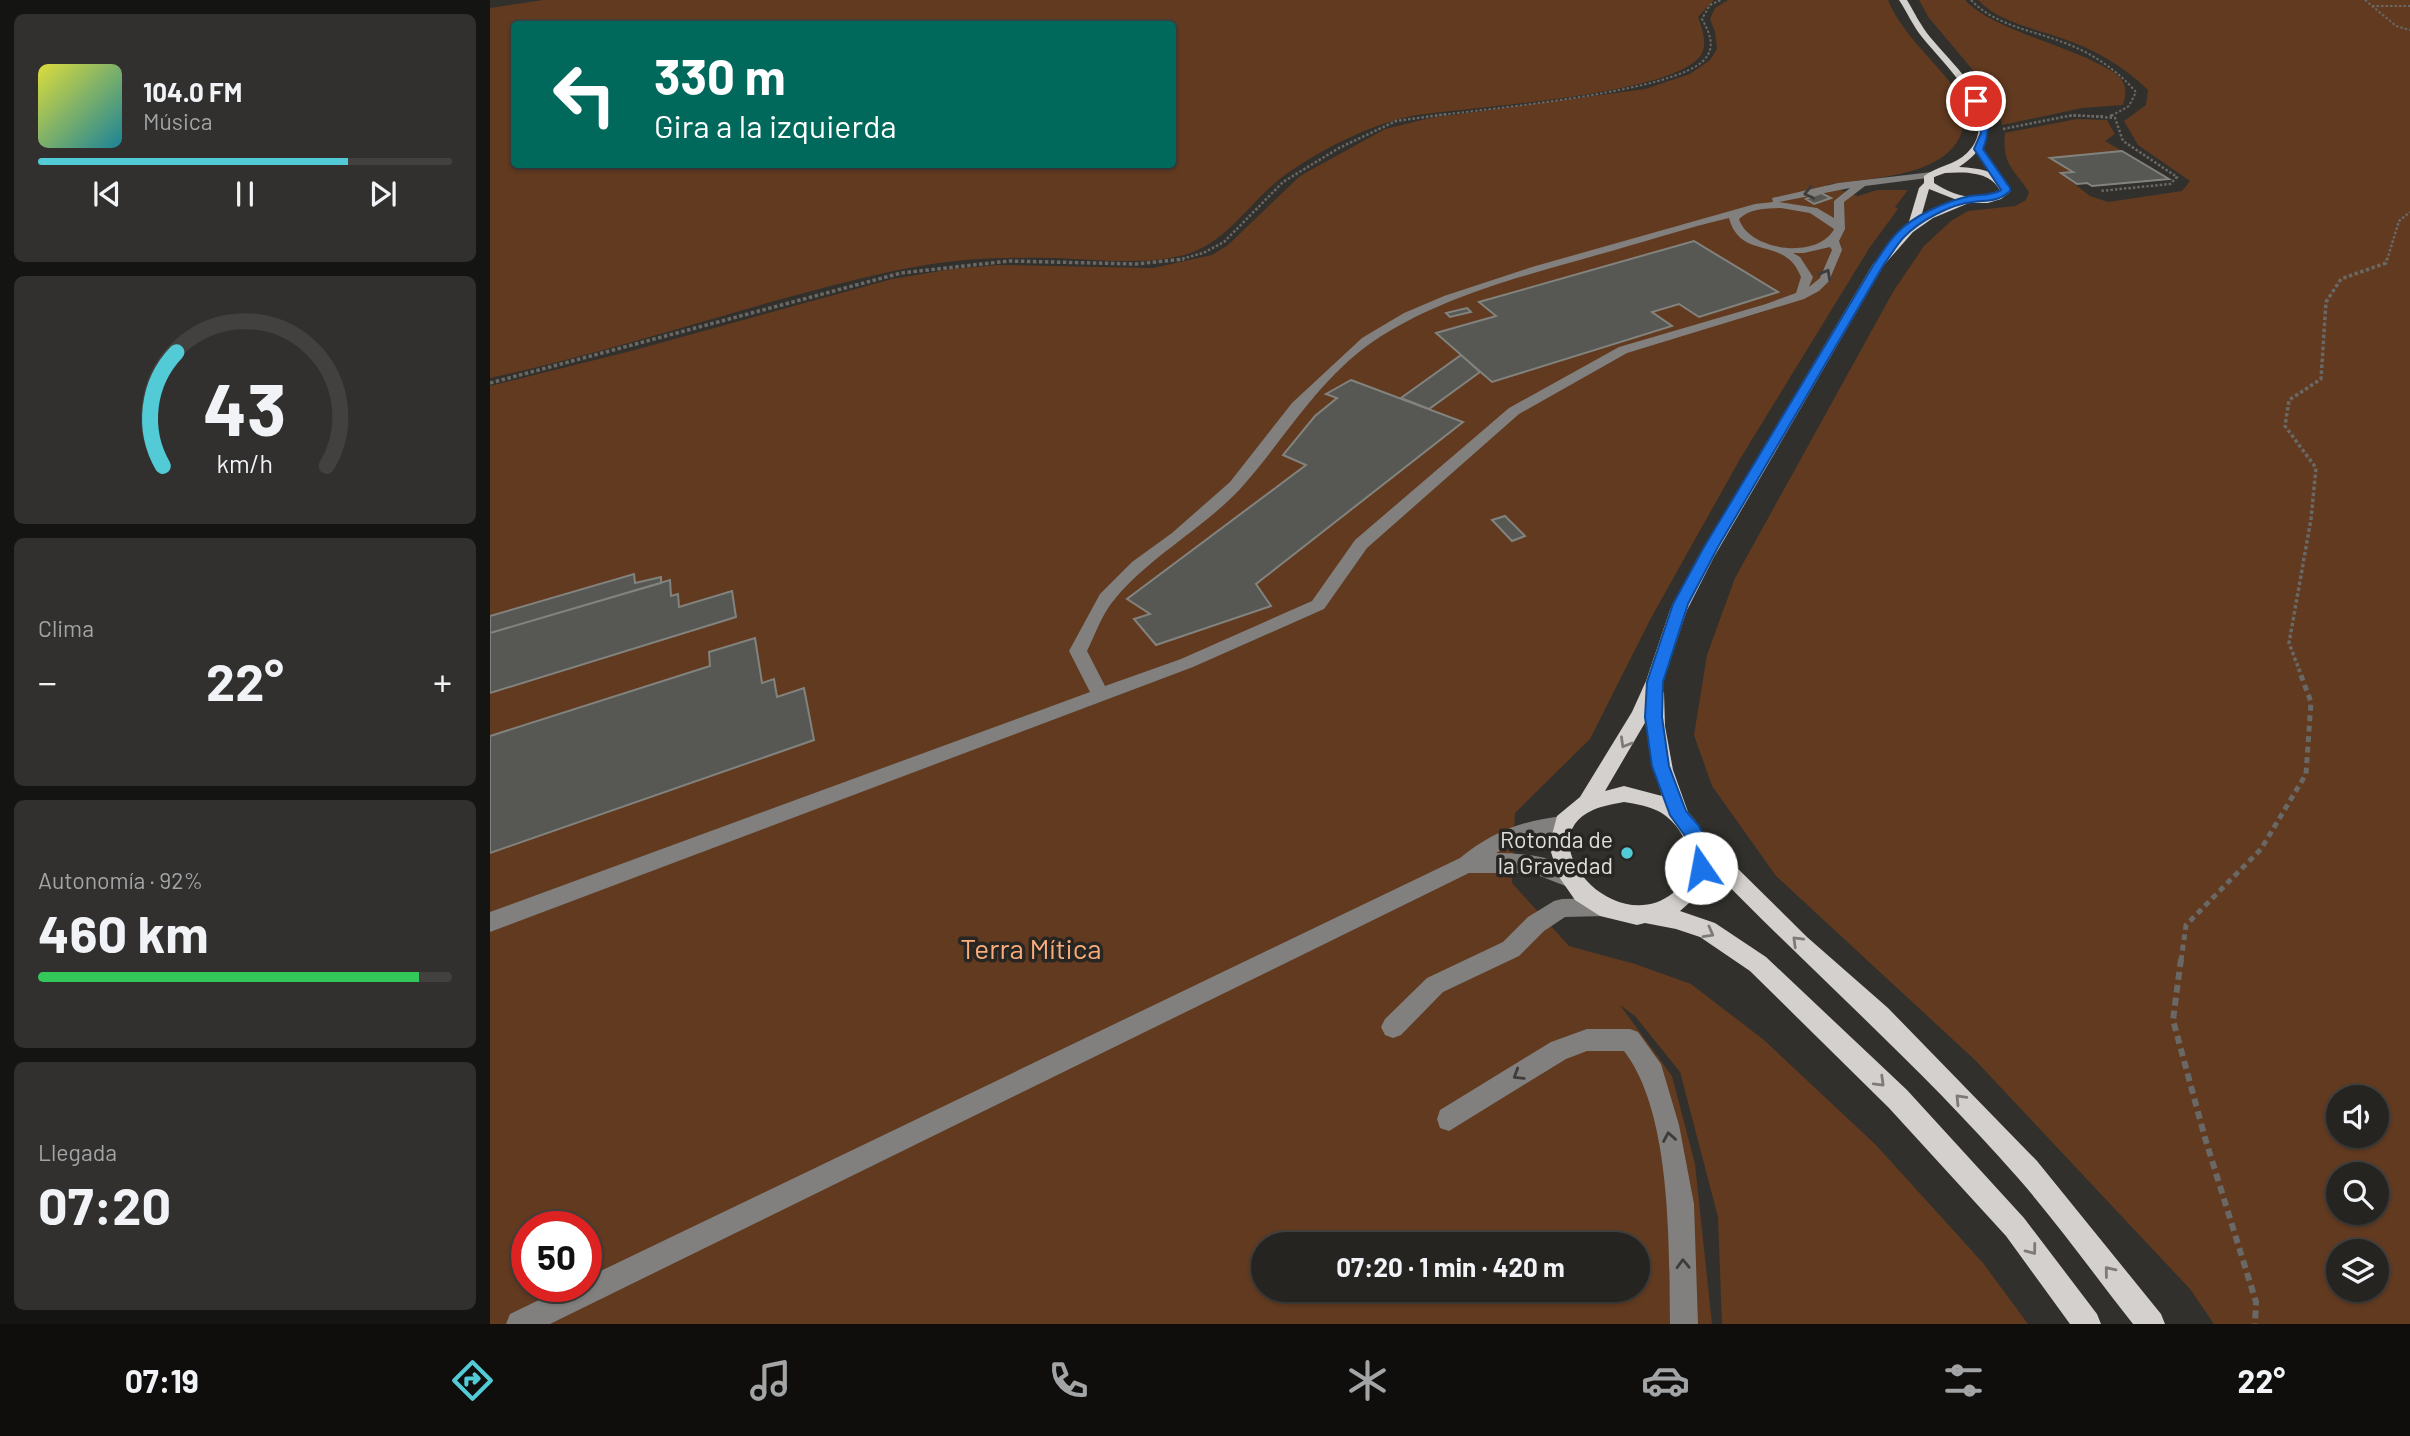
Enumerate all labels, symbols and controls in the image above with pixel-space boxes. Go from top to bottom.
text: 330 m [654,46,786,105]
icon: left [539,49,630,140]
pin [1946,71,2006,131]
text: 104.0 FM [143,76,242,107]
icon: arrive [1957,82,1995,120]
text: Gira a la izquierda [654,106,897,144]
text: Música [143,107,212,135]
icon: previous [88,175,126,213]
icon: pause [226,175,264,213]
icon: next [364,175,402,213]
one-way arrow [1803,184,1815,199]
one-way arrow [1818,269,1831,282]
text: 43 [203,363,287,451]
text: km/h [217,448,273,478]
text: Clima [38,614,94,642]
text: 22° [206,649,284,711]
text: − [38,658,57,704]
text: + [433,658,452,704]
one-way arrow [1620,736,1633,749]
place label: Rotonda de la Gravedad [1498,825,1613,879]
position arrow [1664,831,1738,905]
marker: Rotonda de la Gravedad [1619,845,1635,861]
text: Autonomía · 92% [38,866,203,894]
text: 460 km [38,901,209,963]
one-way arrow [1702,925,1714,938]
park label: Terra Mítica [960,931,1102,965]
one-way arrow [1792,936,1805,949]
one-way arrow [1513,1067,1526,1080]
one-way arrow [1872,1073,1885,1086]
map controls [2326,1085,2389,1302]
button: sound [2326,1085,2389,1148]
one-way arrow [1955,1094,1968,1107]
one-way arrow [1662,1131,1677,1143]
text: Llegada [38,1138,117,1166]
button: search [2326,1162,2389,1225]
text: 07:20 [38,1173,171,1235]
speed limit sign: 50 [511,1211,602,1302]
button: layers [2326,1239,2389,1302]
one-way arrow [2024,1242,2037,1255]
text: 07:20 · 1 min · 420 m [1336,1251,1565,1282]
one-way arrow [1675,1258,1690,1269]
one-way arrow [2104,1266,2117,1278]
icon: directions [448,1356,497,1405]
icon: music [746,1356,795,1405]
icon: phone [1044,1356,1093,1405]
icon: climate [1343,1356,1392,1405]
icon: car [1641,1356,1690,1405]
icon: filters [1939,1356,1988,1405]
text: 07:19 [125,1361,199,1399]
text: 22° [2237,1361,2285,1399]

